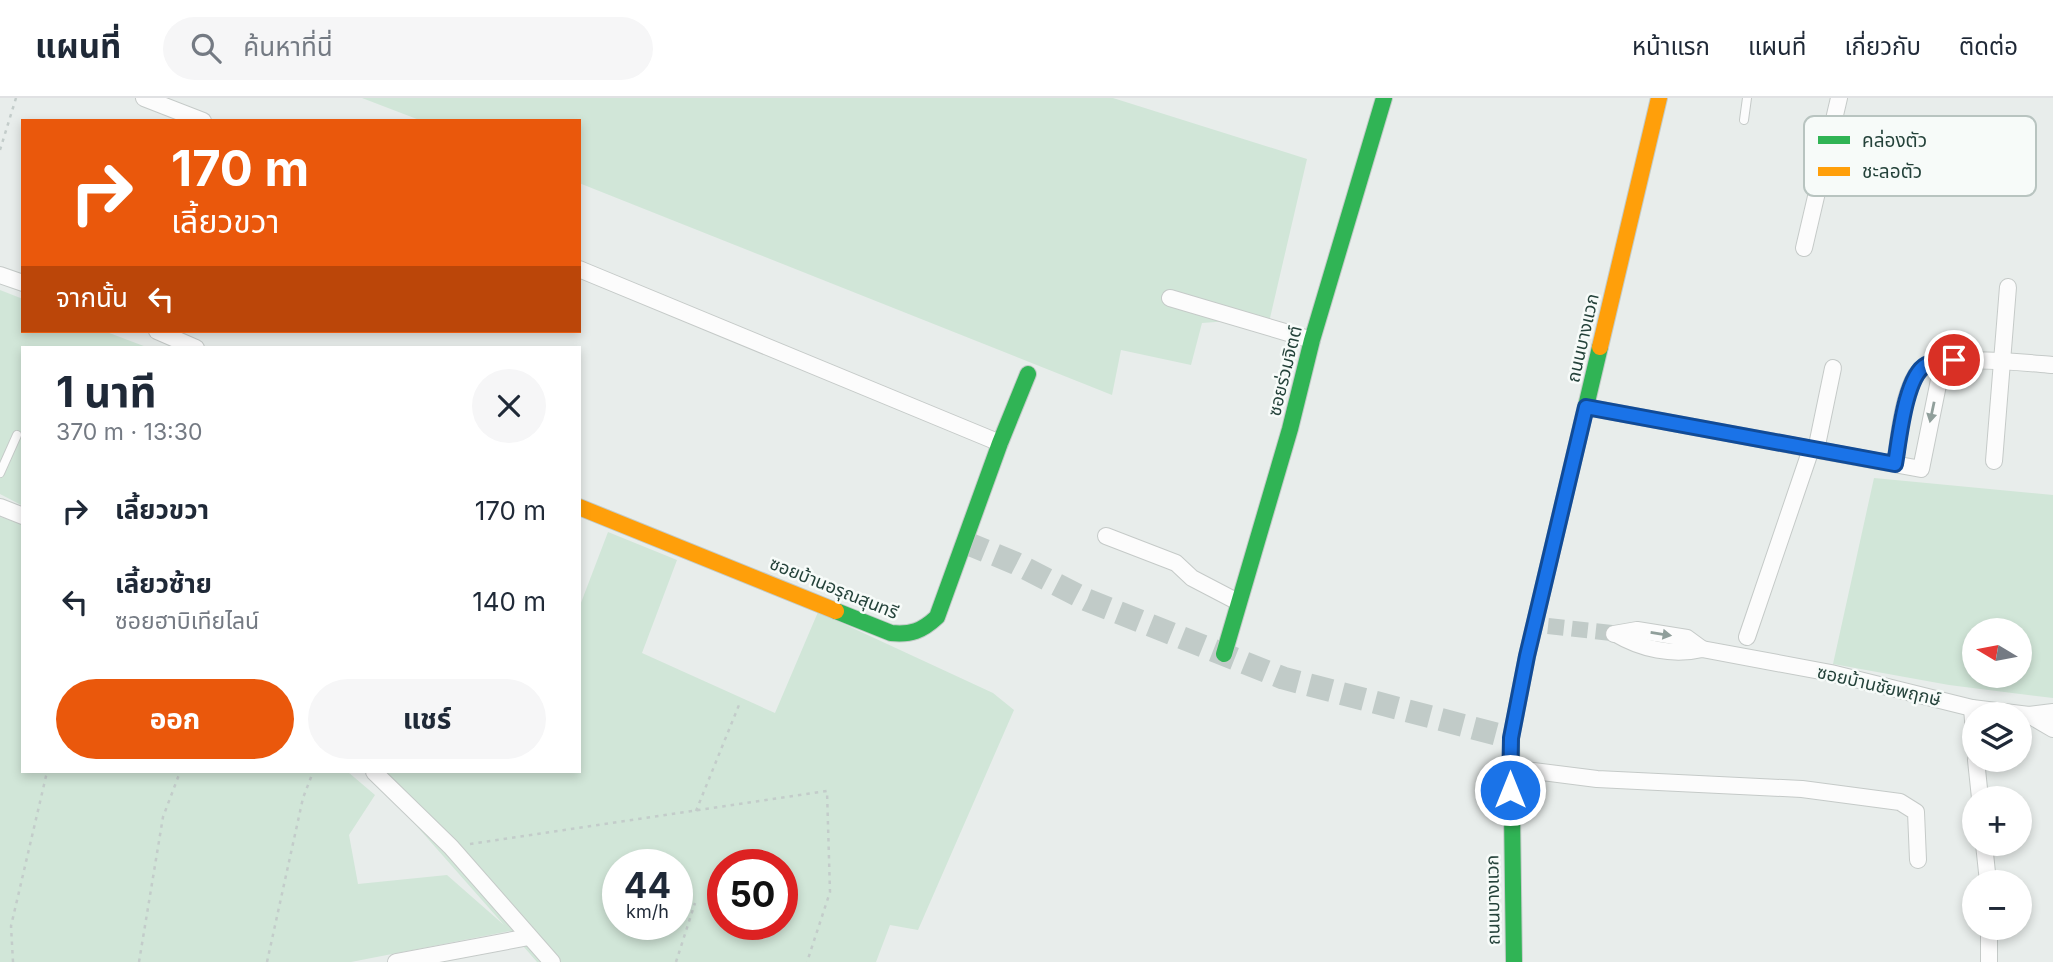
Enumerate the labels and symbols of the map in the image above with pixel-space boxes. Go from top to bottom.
legend [1804,116,2036,196]
text: คล่องตัว [1862,129,1927,152]
text: ชะลอตัว [1862,160,1922,183]
street label: ถนนบางแวก [1562,291,1603,384]
street label: ซอยร่วมจิตต์ [1263,324,1306,418]
pin [1924,330,1984,390]
one-way arrow [1926,401,1937,423]
street label: ซอยบ้านอรุณสุนทรี [766,552,902,624]
north arrow [1962,618,2032,688]
one-way arrow [1650,629,1672,640]
street label: ซอยบ้านชัยพฤกษ์ [1815,661,1943,710]
position arrow [1473,753,1547,827]
speed limit sign: 50 [707,849,798,940]
street label: ถนนบางแวก [1481,855,1504,945]

